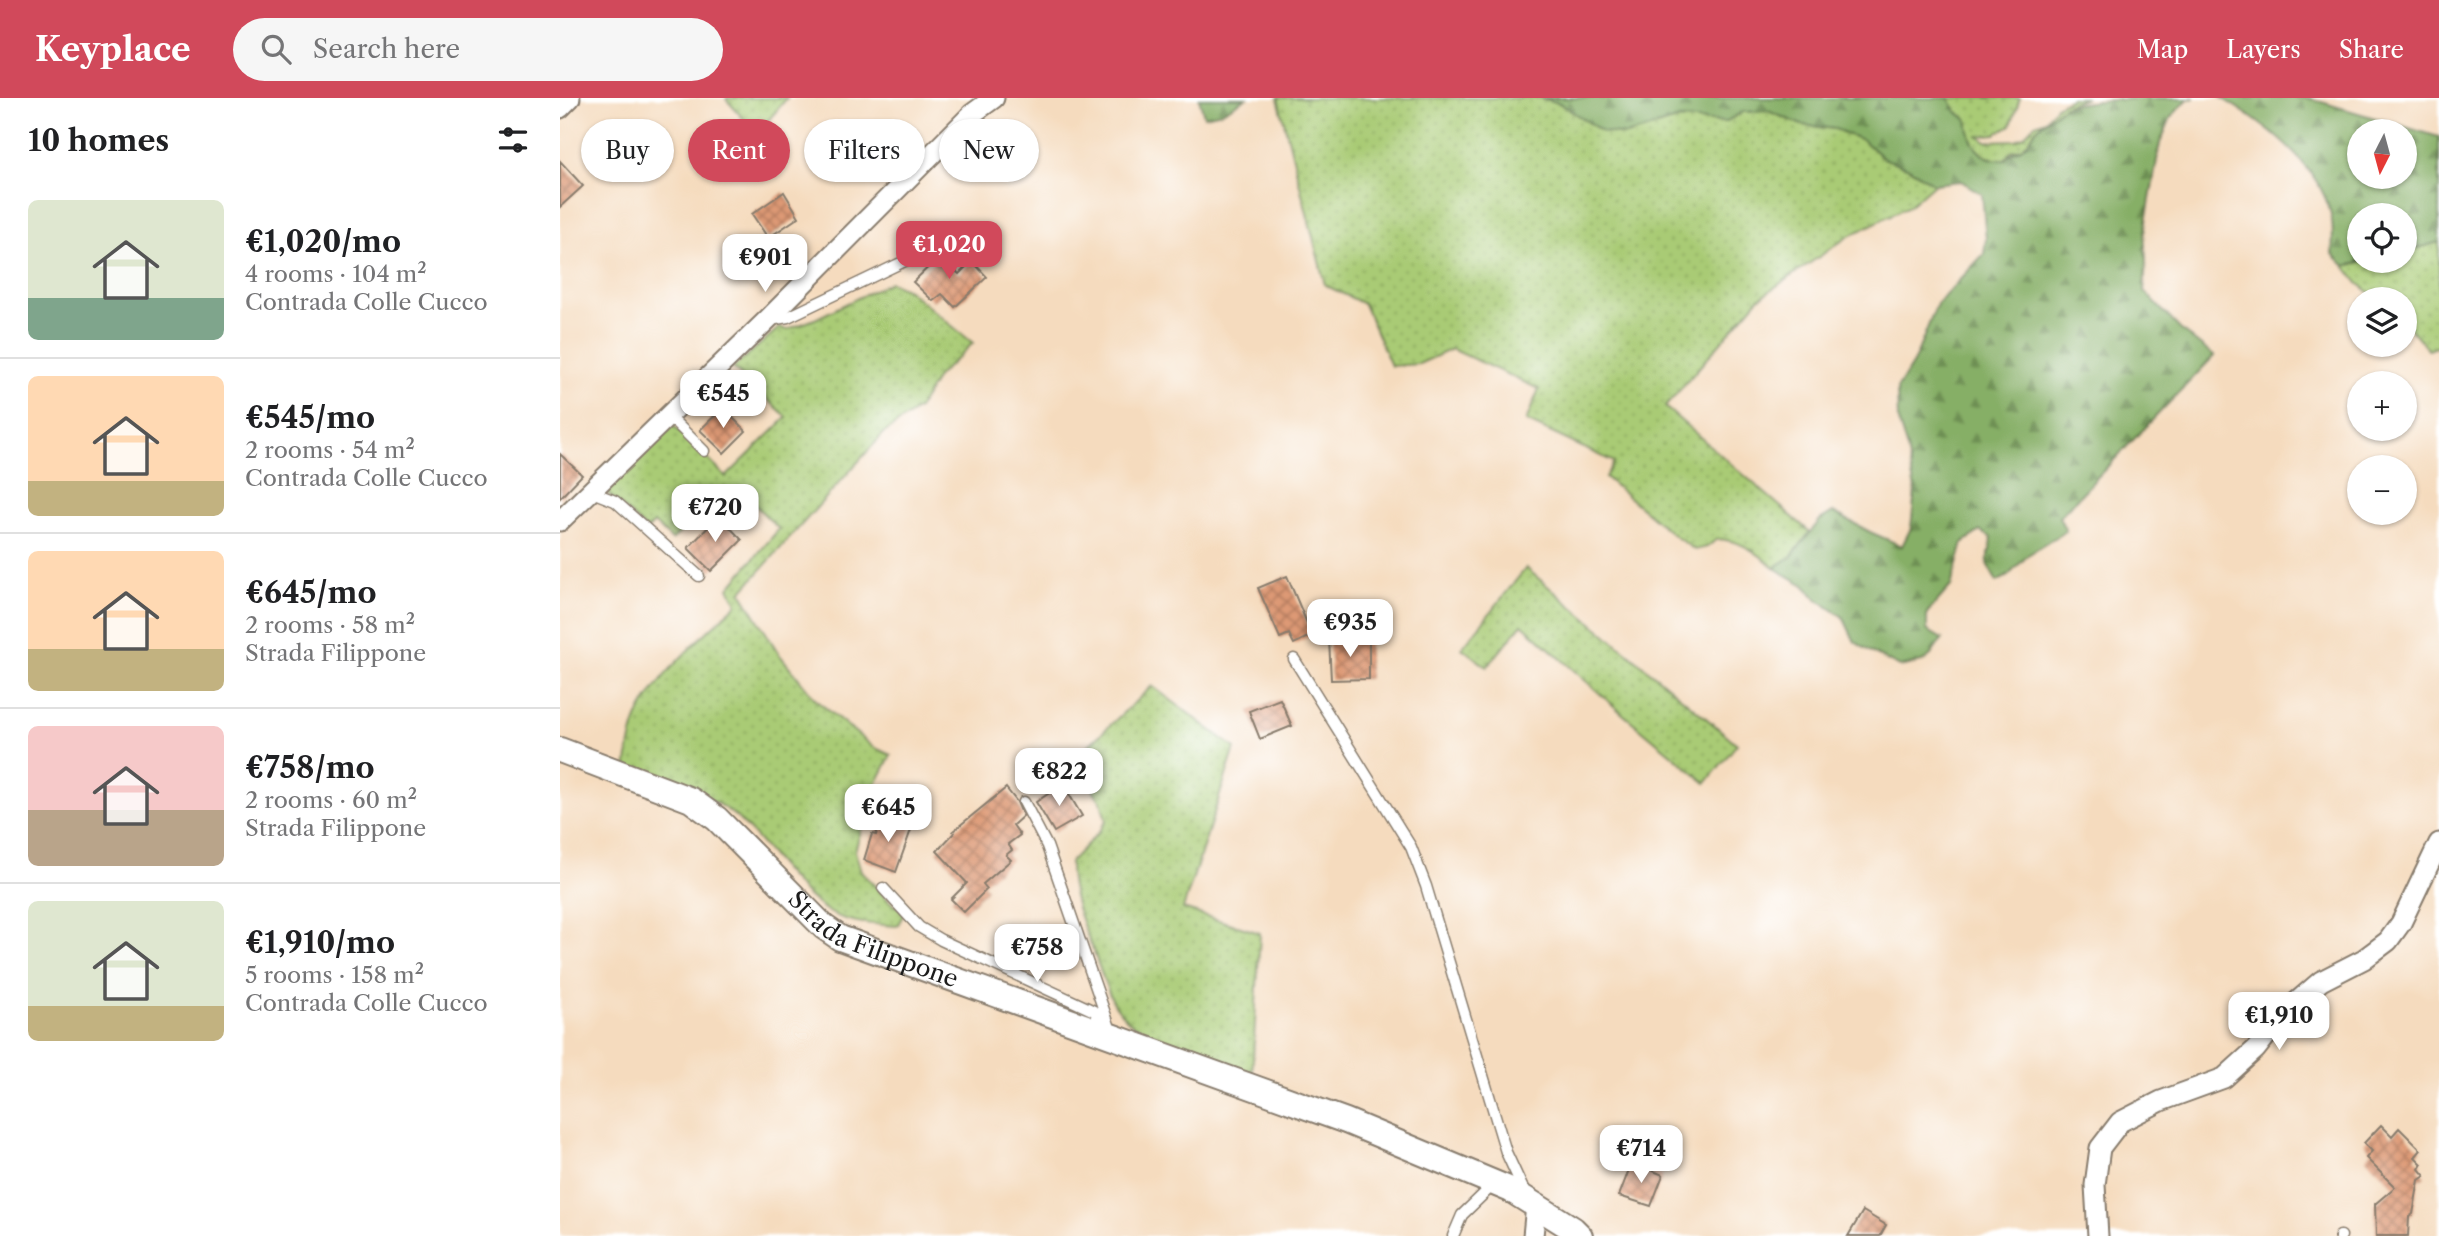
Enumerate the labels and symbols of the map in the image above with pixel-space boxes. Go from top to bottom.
north arrow [2347,119,2417,189]
pin: €1,020 [892,222,1006,281]
pin: €901 [724,234,806,294]
pin: €545 [682,370,764,430]
pin: €720 [674,484,756,544]
pin: €935 [1309,600,1391,659]
pin: €822 [1018,748,1100,808]
pin: €645 [847,784,929,844]
street label: Strada Filippone [782,884,962,994]
pin: €758 [996,924,1078,984]
pin: €1,910 [2222,992,2336,1052]
pin: €714 [1600,1126,1682,1185]

